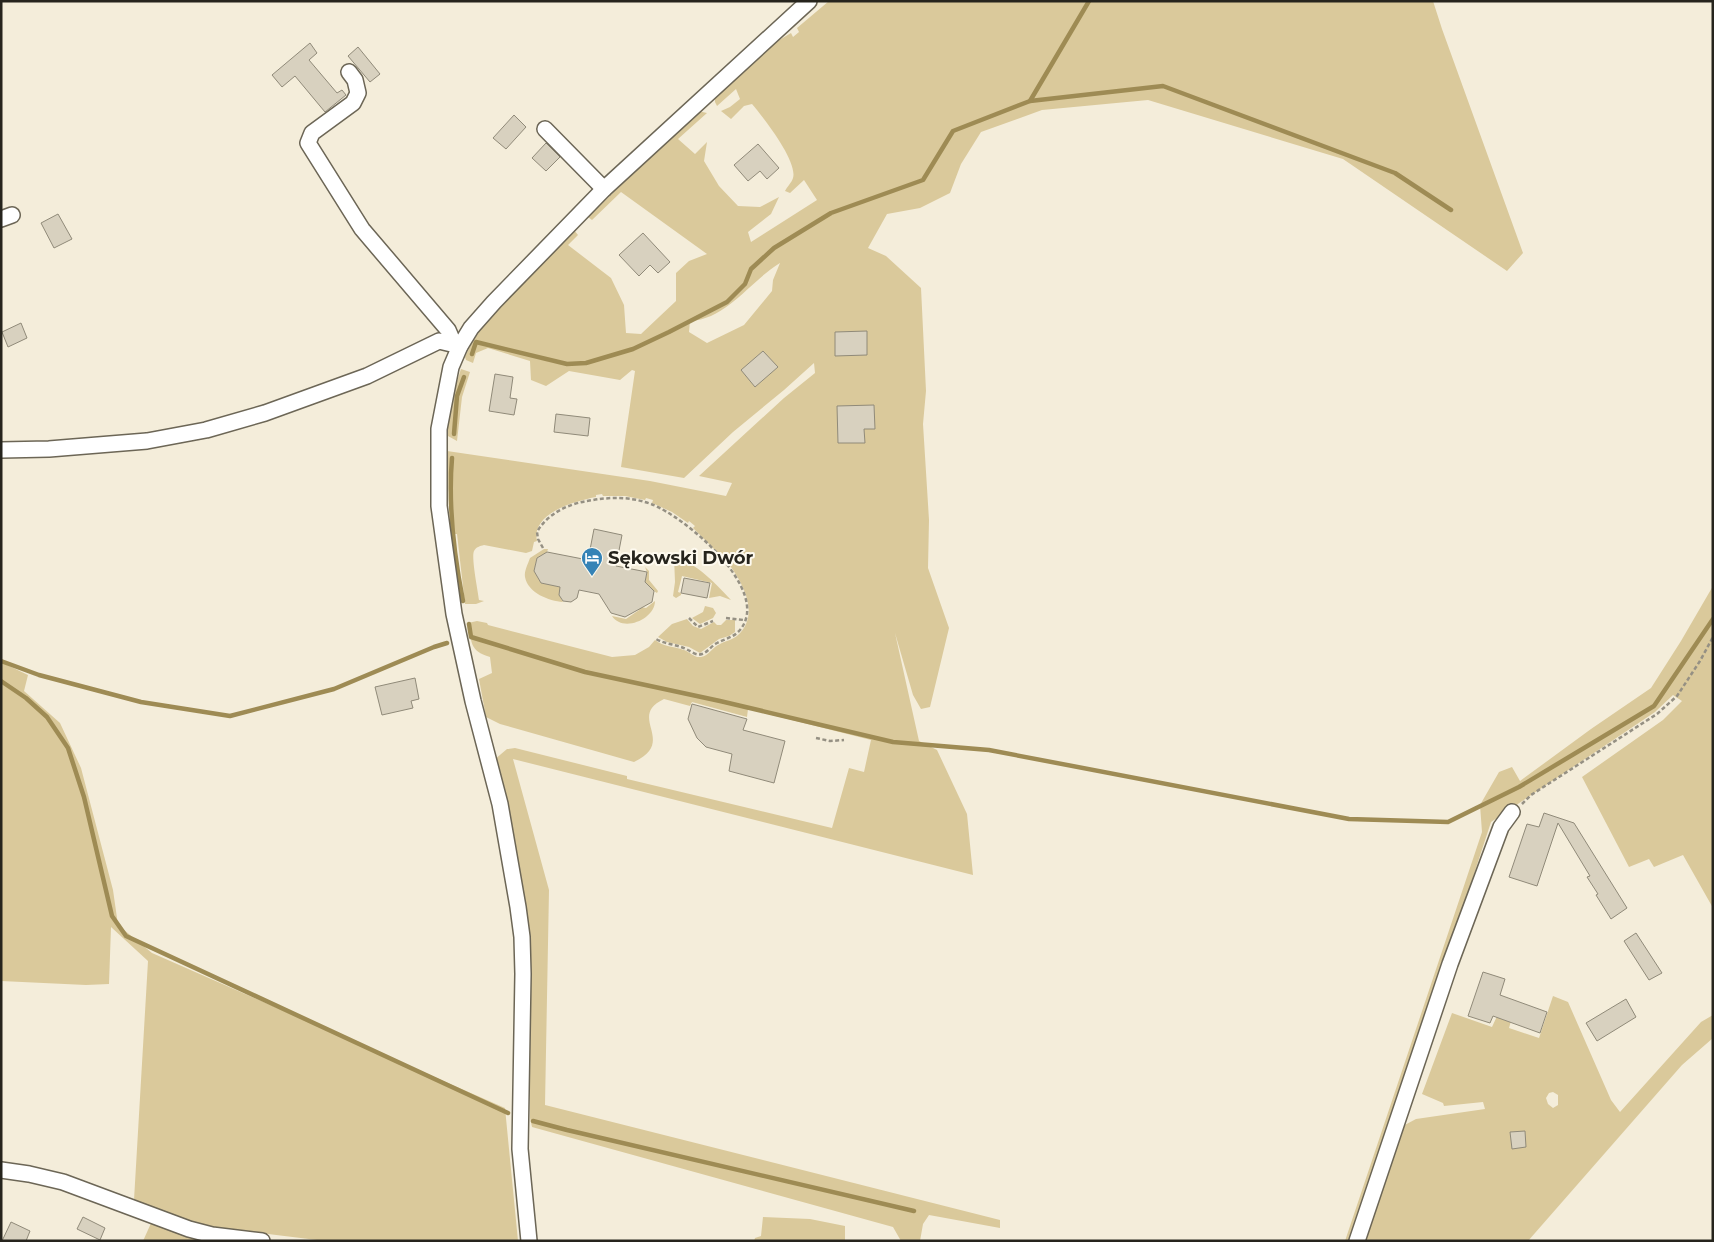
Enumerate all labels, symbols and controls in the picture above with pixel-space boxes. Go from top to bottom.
hotel icon: Sękowski Dwór [580,546,604,577]
place label: Sękowski Dwór [608,547,754,569]

